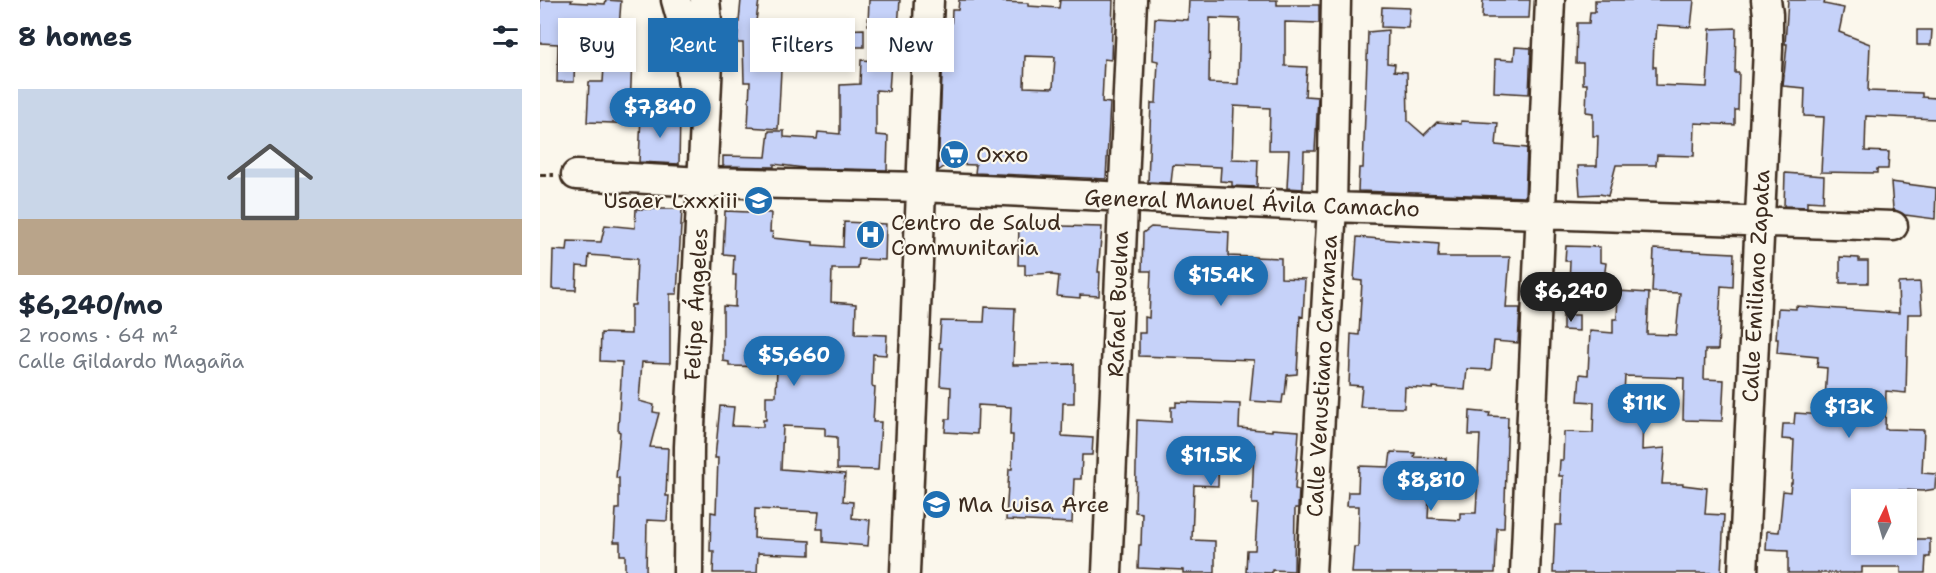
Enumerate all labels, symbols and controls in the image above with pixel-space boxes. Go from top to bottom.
chip: Buy [558,18,636,72]
chip: Rent [648,18,738,72]
chip: Filters [750,18,855,72]
chip: New [867,18,954,72]
text: 8 homes [18,19,132,54]
icon: filters [489,20,522,53]
pin: $7,840 [611,88,709,139]
text: $7,840 [624,94,696,120]
icon: home [216,128,324,236]
supermarket icon: Oxxo [939,138,971,170]
place label: Oxxo [976,140,1028,169]
street label: Calle Emiliano Zapata [1735,169,1777,403]
street label: General Manuel Ávila Camacho [1084,183,1420,223]
school or university icon: Usaer Lxxxiii [743,184,775,216]
place label: Usaer Lxxxiii [603,186,738,215]
place label: Centro de Salud Communitaria [891,208,1061,262]
hospital icon: Centro de Salud Communitaria [854,219,886,251]
street label: Felipe Ángeles [678,227,714,381]
street label: Rafael Buelna [1101,230,1135,378]
street label: Calle Venustiano Carranza [1300,234,1344,518]
pin: $15.4K [1172,256,1270,307]
text: $15.4K [1188,262,1254,288]
pin: $6,240 [1522,272,1620,323]
text: $6,240 [1534,278,1608,304]
text: $6,240/mo [18,287,163,322]
text: 2 rooms · 64 m² [18,322,178,348]
pin: $5,660 [745,336,843,387]
text: $5,660 [758,342,830,368]
text: Calle Gildardo Magaña [18,348,244,374]
pin: $11K [1608,384,1680,435]
pin: $13K [1813,388,1885,439]
text: $11K [1622,390,1666,416]
text: $13K [1824,394,1874,420]
pin: $11.5K [1162,436,1260,487]
text: $11.5K [1180,442,1242,468]
pin: $8,810 [1382,461,1480,512]
text: $8,810 [1397,467,1465,493]
school or university icon: Ma Luisa Arce [921,488,953,520]
north arrow [1851,489,1917,555]
map controls [1851,489,1917,555]
place label: Ma Luisa Arce [958,490,1110,519]

